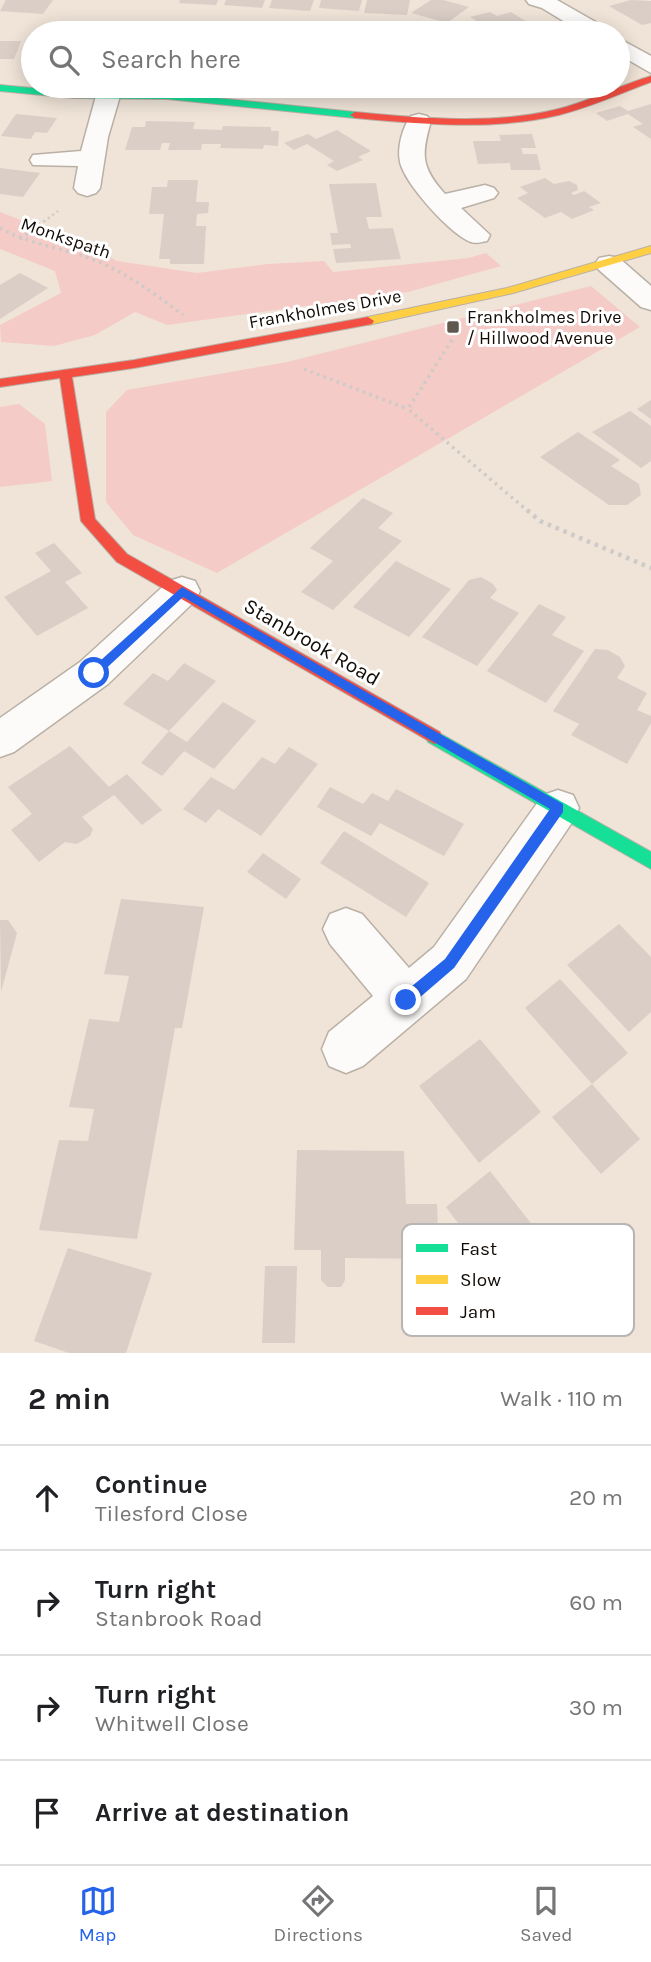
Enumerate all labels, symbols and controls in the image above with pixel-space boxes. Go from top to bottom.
search box [21,21,630,98]
icon: search [45,41,83,79]
text: Search here [101,44,241,75]
street label: Monkspath [18,212,114,264]
street label: Frankholmes Drive [247,285,403,333]
place label: Frankholmes Drive / Hillwood Avenue [467,306,621,349]
marker: Frankholmes Drive / Hillwood Avenue [445,319,461,335]
street label: Stanbrook Road [240,593,384,691]
route start [78,657,109,688]
route end [390,984,421,1015]
legend [402,1224,634,1336]
text: Fast [460,1238,497,1260]
text: Slow [460,1269,501,1291]
text: Jam [460,1301,496,1323]
text: 2 min [28,1381,111,1417]
text: Walk · 110 m [500,1385,623,1412]
text: Continue [95,1469,207,1500]
icon: ahead [28,1479,66,1517]
text: 20 m [569,1484,623,1511]
text: Tilesford Close [95,1500,248,1527]
text: Turn right [95,1574,216,1605]
icon: right [28,1584,66,1622]
text: 60 m [569,1589,623,1616]
text: Stanbrook Road [95,1605,263,1632]
text: Turn right [95,1679,216,1710]
icon: right [28,1689,66,1727]
text: 30 m [569,1694,623,1721]
text: Whitwell Close [95,1710,249,1737]
icon: arrive [28,1794,66,1832]
text: Arrive at destination [95,1797,349,1828]
tab: Map [79,1882,117,1946]
tab: Directions [274,1882,363,1946]
tab: Saved [520,1882,572,1946]

